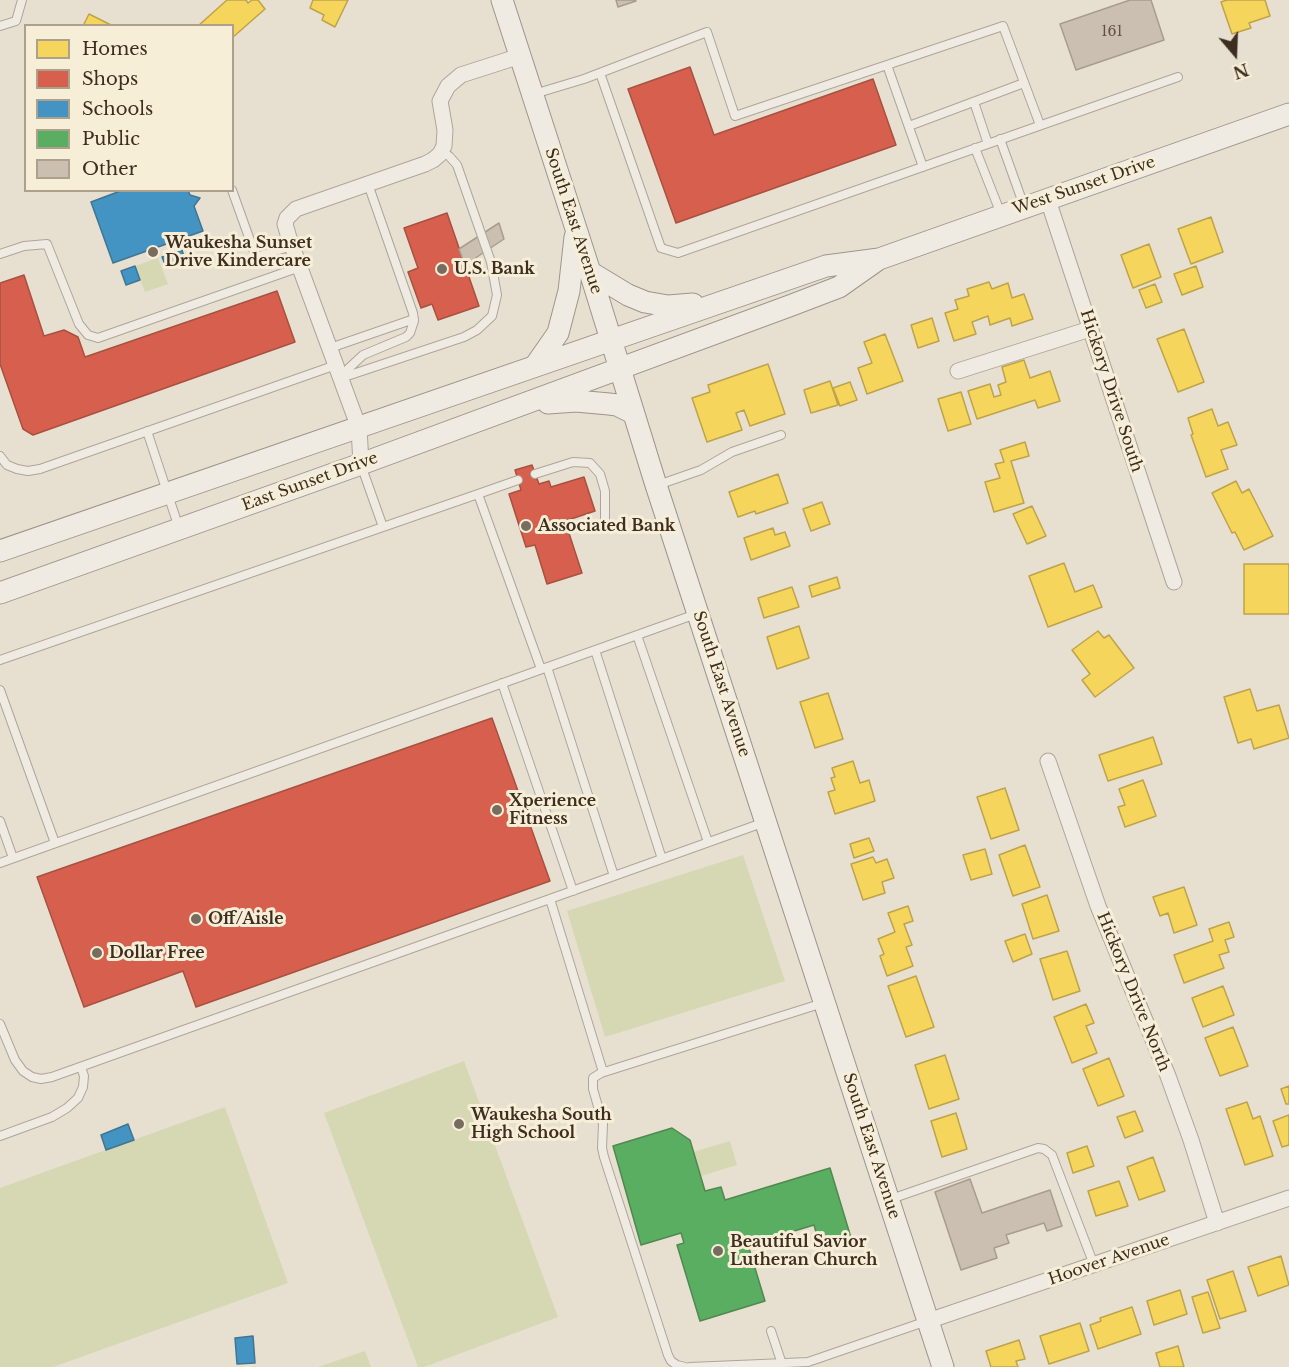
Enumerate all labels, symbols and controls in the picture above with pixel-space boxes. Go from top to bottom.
legend [24,24,234,192]
house number: 161 [1101,24,1123,40]
north arrow [1205,24,1265,84]
text: Homes [82,38,148,60]
text: N [1230,59,1251,83]
text: Shops [82,68,138,90]
text: Schools [82,98,153,120]
text: Public [82,128,140,150]
street label: South East Avenue [540,146,606,296]
street label: West Sunset Drive [1010,153,1158,219]
text: Other [82,158,137,180]
place label: Waukesha Sunset Drive Kindercare [165,233,312,271]
marker: Waukesha Sunset Drive Kindercare [146,245,160,259]
place label: U.S. Bank [454,259,535,279]
marker: U.S. Bank [435,262,449,276]
street label: Hickory Drive South [1076,307,1146,475]
street label: East Sunset Drive [239,448,381,516]
place label: Associated Bank [538,516,675,536]
marker: Associated Bank [519,519,533,533]
street label: South East Avenue [688,609,754,759]
place label: Xperience Fitness [509,791,596,829]
marker: Xperience Fitness [490,803,504,817]
place label: Off/Aisle [208,909,284,929]
street label: Hickory Drive North [1092,909,1174,1075]
marker: Off/Aisle [189,912,203,926]
place label: Dollar Free [109,943,205,963]
marker: Dollar Free [90,946,104,960]
street label: South East Avenue [838,1071,904,1221]
place label: Waukesha South High School [471,1105,612,1143]
marker: Waukesha South High School [452,1117,466,1131]
street label: Hoover Avenue [1046,1230,1172,1290]
place label: Beautiful Savior Lutheran Church [730,1232,878,1270]
marker: Beautiful Savior Lutheran Church [711,1244,725,1258]

